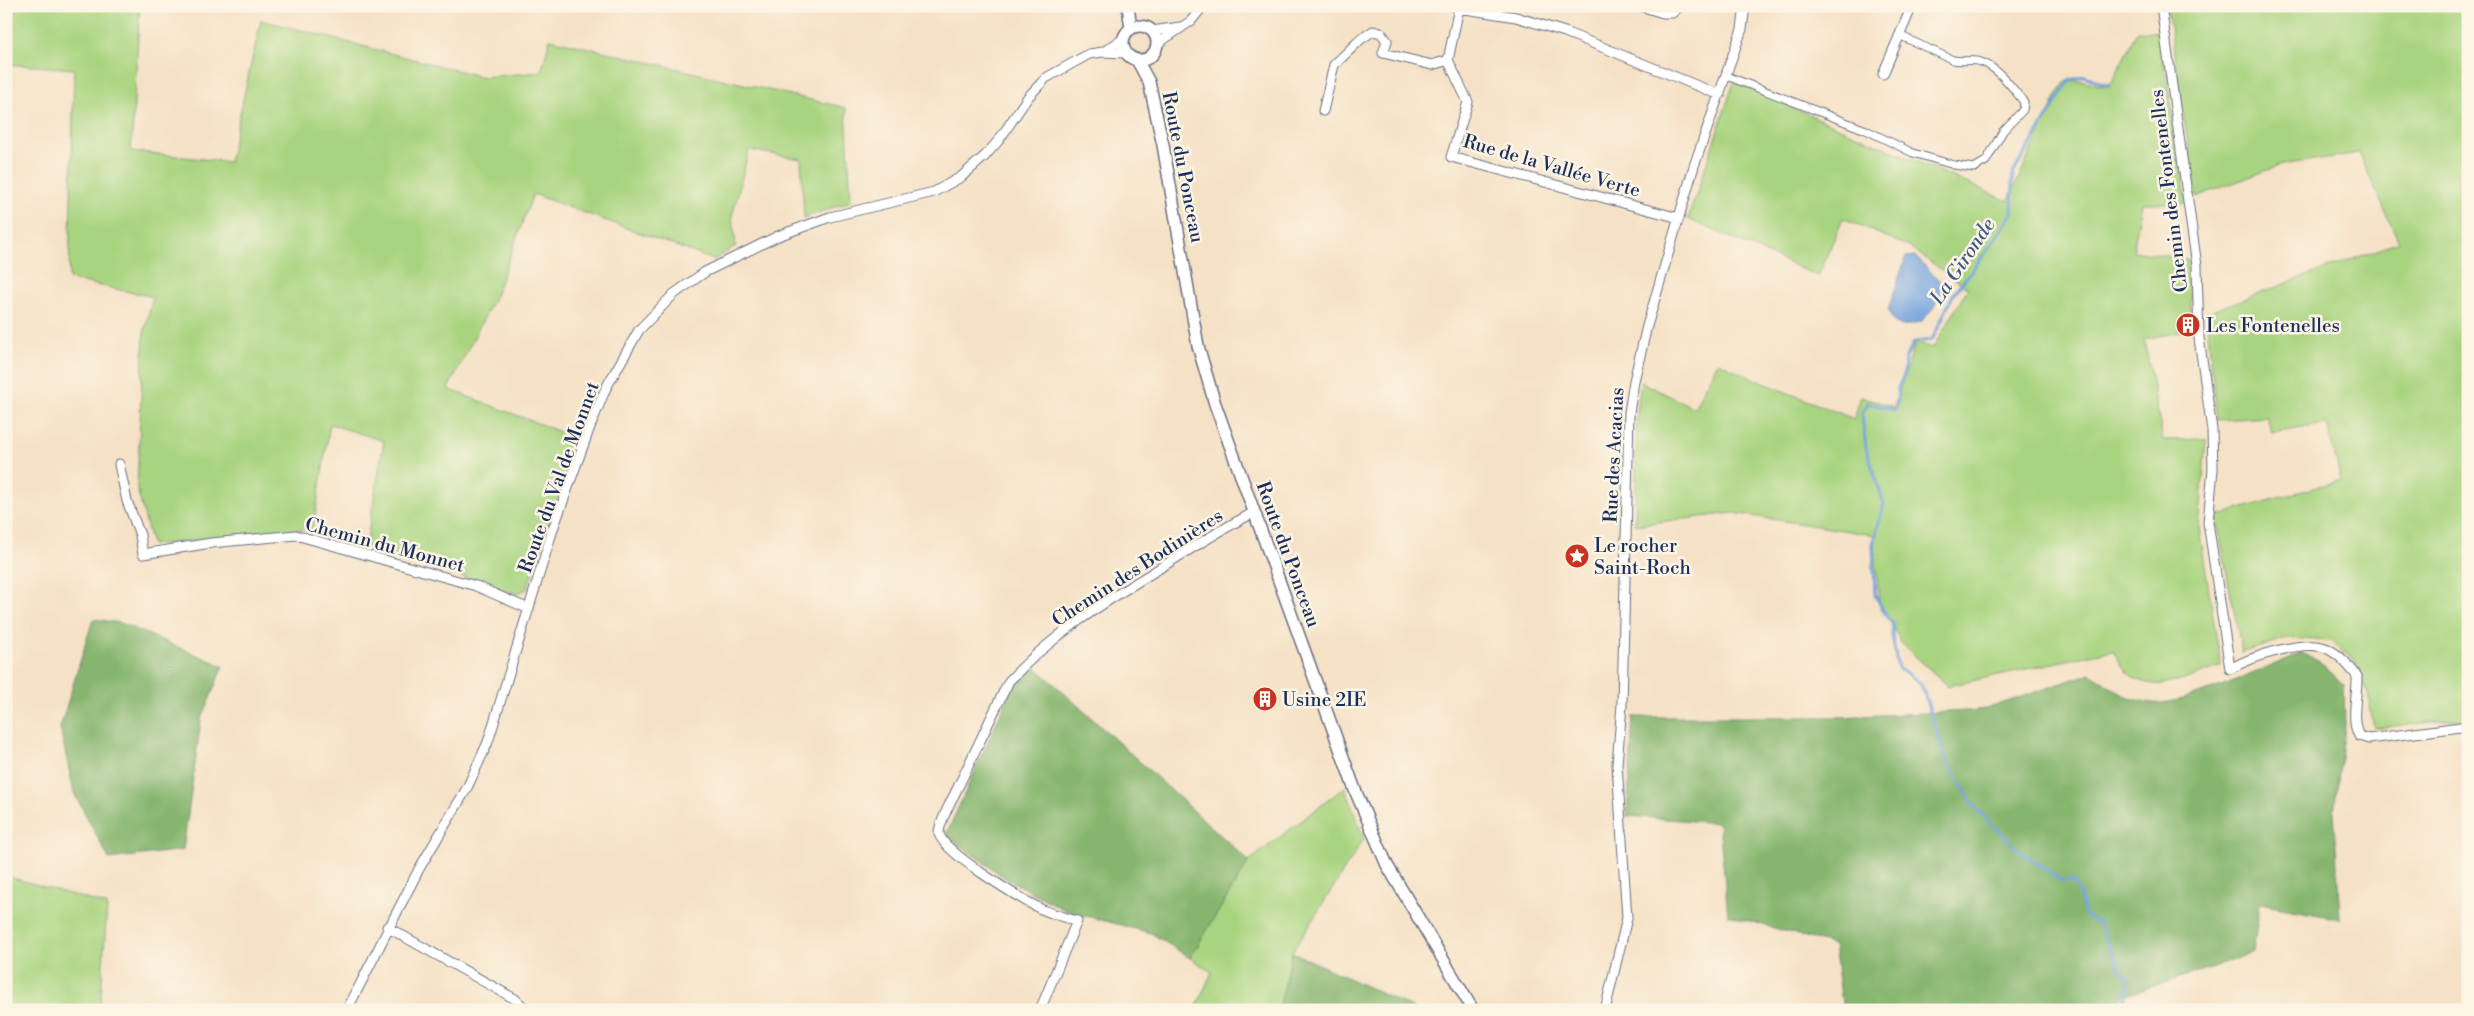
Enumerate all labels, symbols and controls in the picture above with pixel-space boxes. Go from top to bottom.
street label: Chemin des Fontenelles [2145,88,2193,294]
street label: Route du Ponceau [1157,90,1209,245]
street label: Rue de la Vallée Verte [1460,129,1643,203]
water label: La Gironde [1925,213,2002,311]
building icon: Les Fontenelles [2175,312,2201,338]
place label: Les Fontenelles [2206,314,2340,338]
street label: Route du Val de Monnet [513,378,605,576]
street label: Rue des Acacias [1598,387,1630,523]
street label: Route du Ponceau [1251,478,1326,631]
street label: Chemin des Bodinières [1048,504,1228,632]
street label: Chemin du Monnet [302,512,467,578]
place label: Le rocher Saint-Roch [1594,534,1691,580]
place icon: Le rocher Saint-Roch [1564,543,1590,569]
building icon: Usine 2IE [1252,686,1278,712]
place label: Usine 2IE [1282,688,1366,712]

